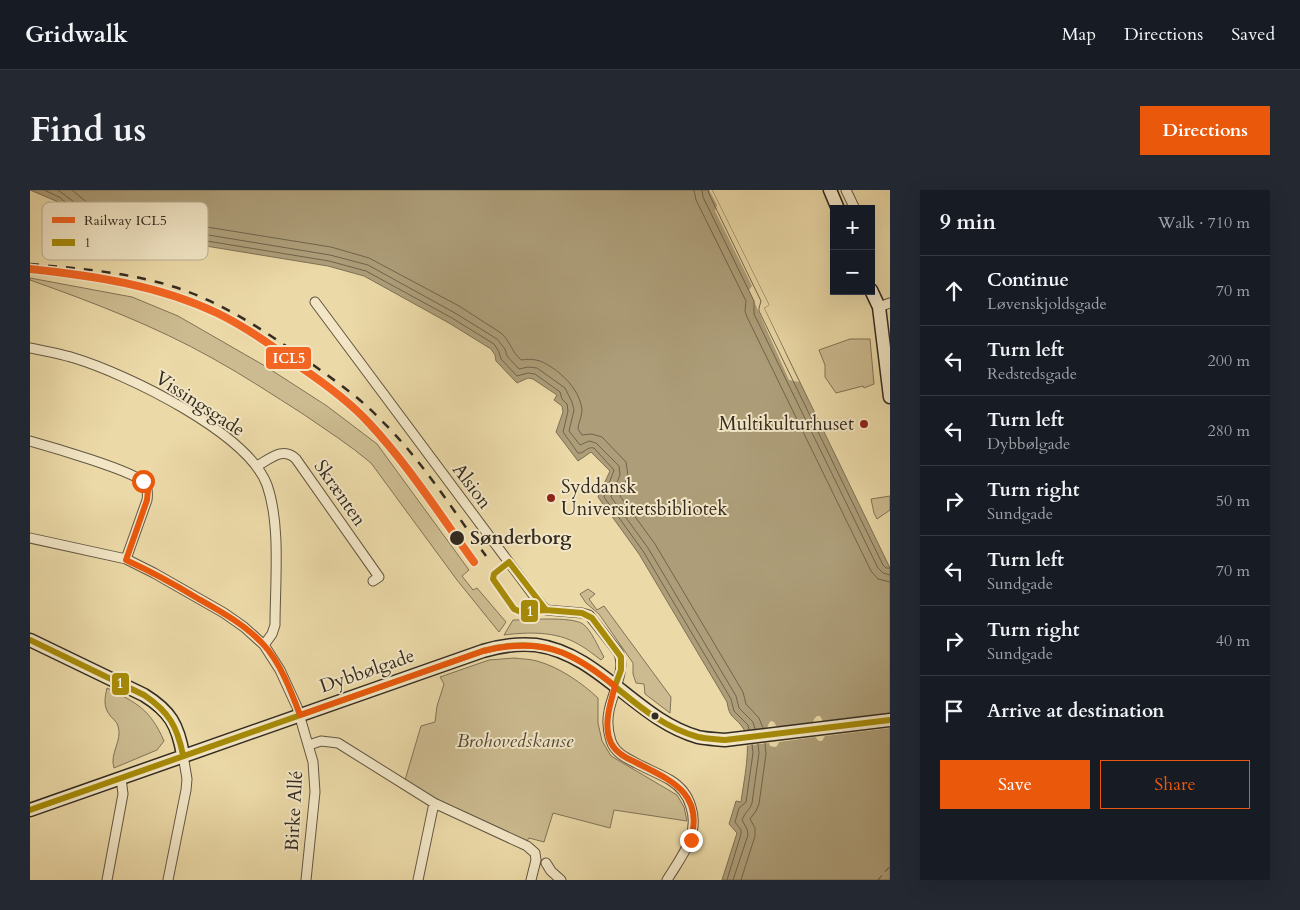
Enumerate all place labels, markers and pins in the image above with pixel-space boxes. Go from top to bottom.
place label: Multikulturhuset [719,411,854,437]
marker: Multikulturhuset [858,418,870,430]
place label: Syddansk Universitetsbibliotek [561,474,728,522]
marker: Syddansk Universitetsbibliotek [545,492,557,504]
place label: Sønderborg [470,525,572,551]
marker: Sønderborg [448,529,466,547]
unlabelled marker [650,711,660,721]

